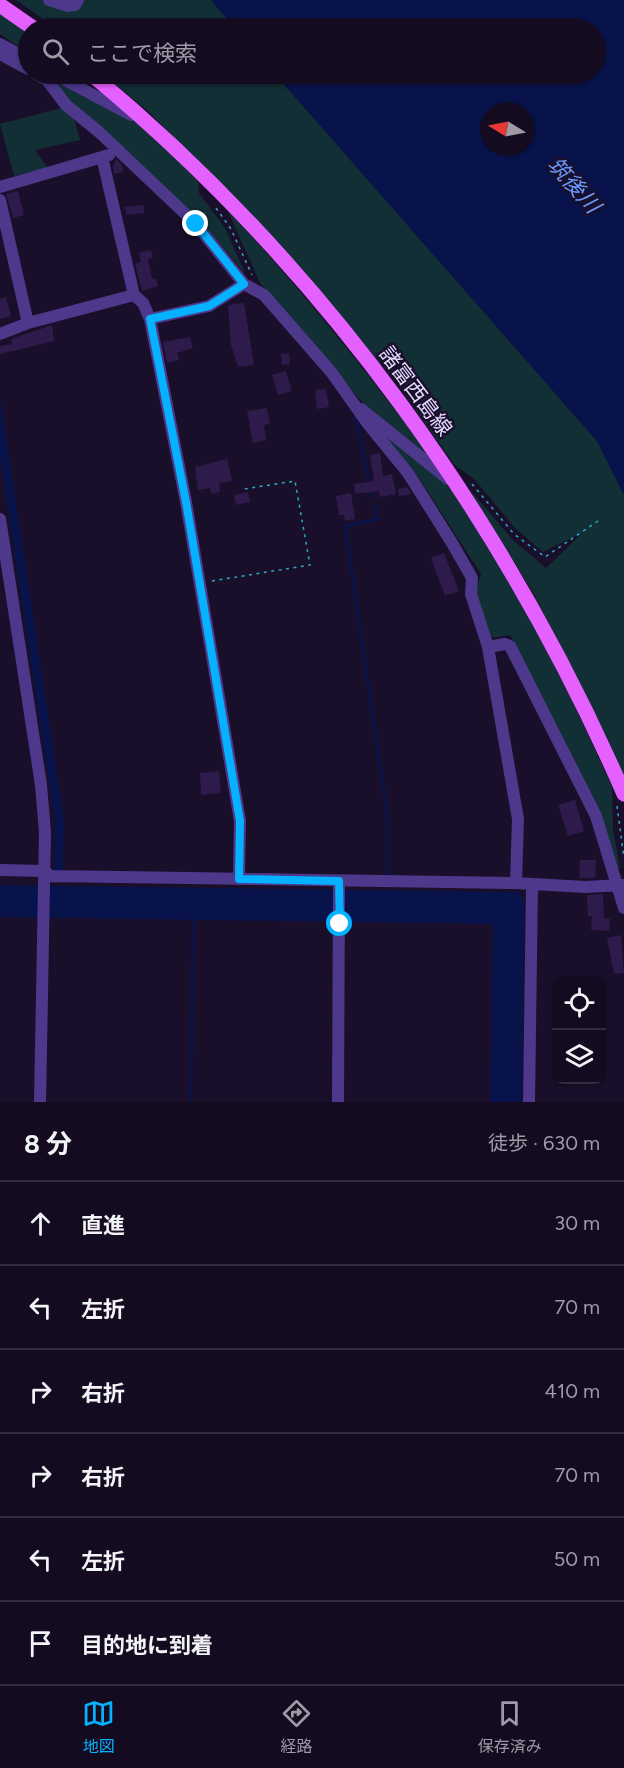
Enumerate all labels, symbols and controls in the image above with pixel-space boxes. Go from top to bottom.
search box [18,18,606,84]
icon: search [39,35,72,68]
text: ここで検索 [87,40,197,67]
north arrow [480,102,534,156]
water label: 筑後川 [542,151,607,220]
route end [182,210,208,236]
street label: 諸富西島線 [374,342,458,440]
route start [326,910,352,936]
map controls [552,976,606,1084]
button: locate [552,976,606,1030]
button: layers [552,1030,606,1084]
text: 8 分 [24,1128,72,1160]
text: 徒歩 · 630 m [488,1131,600,1155]
icon: ahead [24,1207,57,1240]
text: 30 m [554,1211,600,1235]
text: 直進 [81,1212,125,1239]
icon: left [24,1291,57,1324]
text: 70 m [554,1295,600,1319]
text: 左折 [81,1296,125,1323]
icon: right [24,1375,57,1408]
text: 410 m [545,1379,600,1403]
text: 右折 [81,1380,125,1407]
icon: right [24,1459,57,1492]
text: 70 m [554,1463,600,1487]
text: 右折 [81,1464,125,1491]
icon: left [24,1543,57,1576]
text: 50 m [554,1547,600,1571]
text: 左折 [81,1548,125,1575]
icon: arrive [24,1627,57,1660]
text: 目的地に到着 [81,1632,213,1659]
tab: 地図 [82,1697,115,1757]
tab: 経路 [280,1697,313,1757]
tab: 保存済み [478,1697,542,1757]

